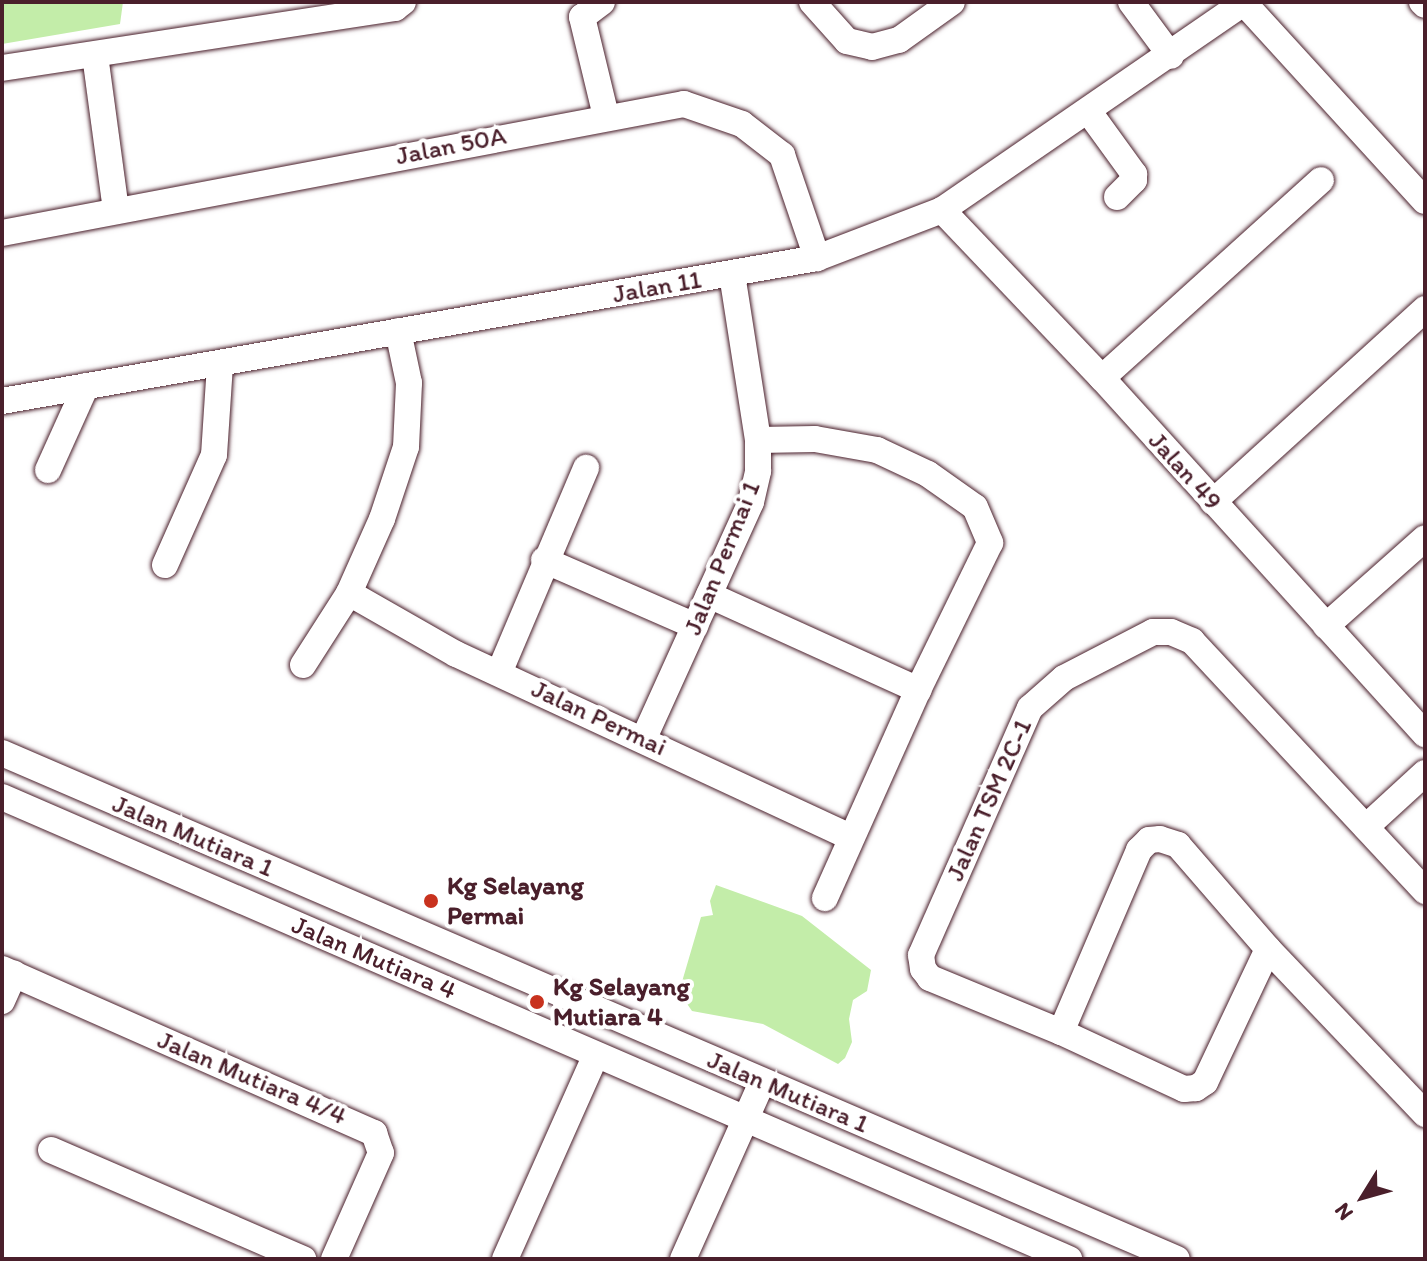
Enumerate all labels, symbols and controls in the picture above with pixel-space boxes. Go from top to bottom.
street label: Jalan 50A [393,120,509,172]
street label: Jalan 11 [610,264,704,310]
street label: Jalan 49 [1142,425,1228,517]
street label: Jalan Permai 1 [677,478,767,638]
street label: Jalan Permai [528,674,670,762]
street label: Jalan TSM 2C-1 [939,714,1039,886]
street label: Jalan Mutiara 1 [108,788,278,884]
place label: Kg Selayang Permai [447,870,584,932]
marker: Kg Selayang Permai [422,892,440,910]
street label: Jalan Mutiara 4 [287,909,461,1007]
place label: Kg Selayang Mutiara 4 [553,971,690,1032]
marker: Kg Selayang Mutiara 4 [528,993,546,1011]
street label: Jalan Mutiara 4/4 [153,1024,351,1132]
street label: Jalan Mutiara 1 [703,1044,873,1140]
north arrow [1323,1157,1403,1237]
text: N [1328,1198,1359,1226]

